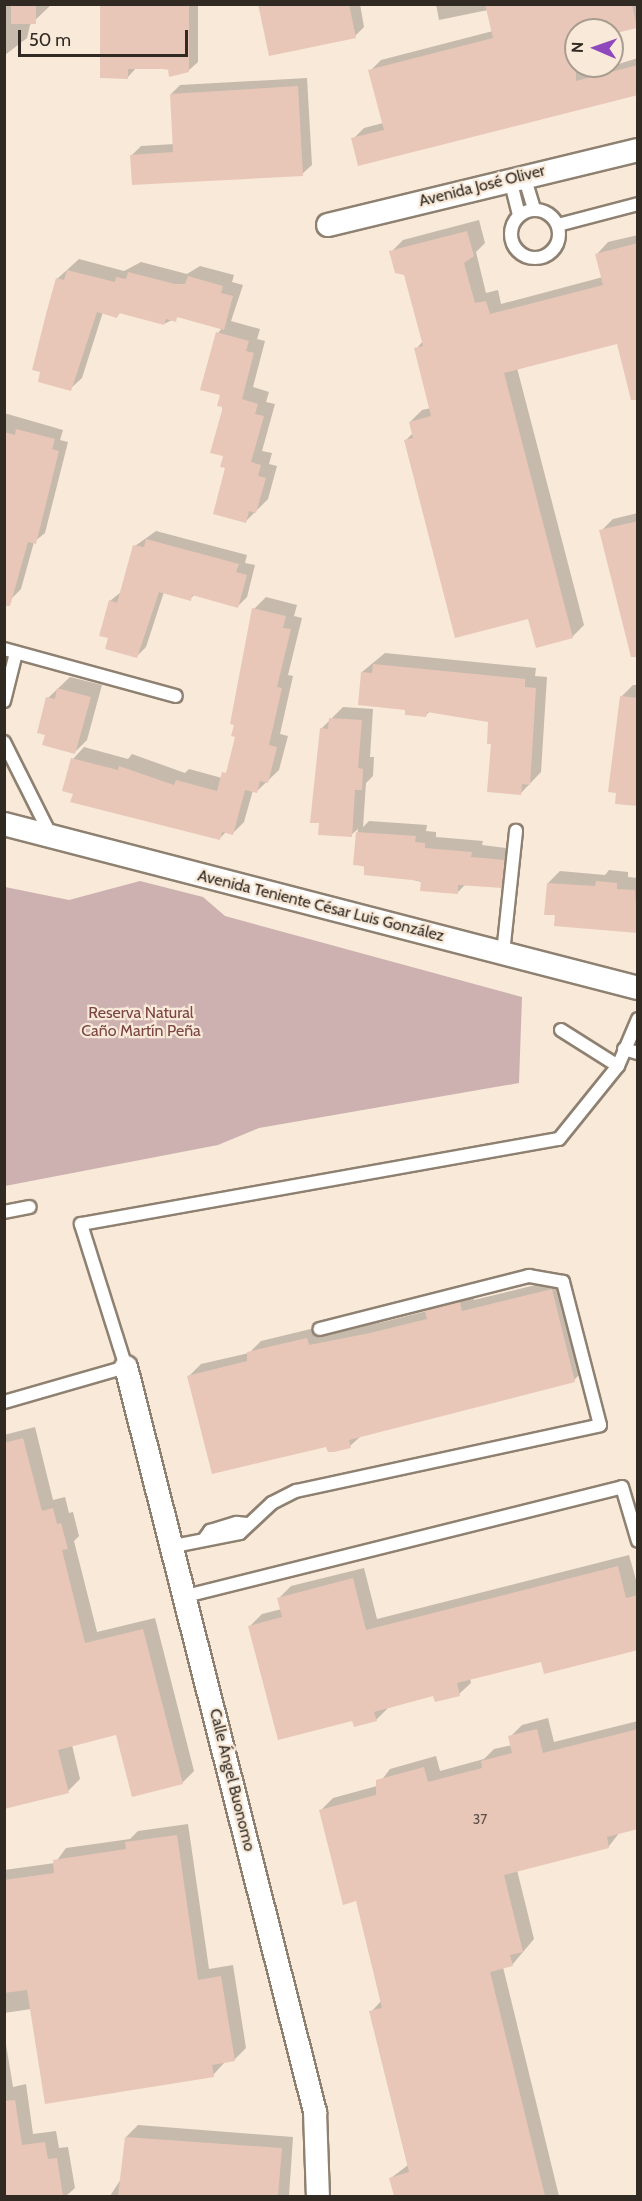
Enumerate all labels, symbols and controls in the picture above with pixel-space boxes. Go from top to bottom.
scale bar [21,18,190,56]
north arrow [564,18,624,78]
text: 50 m [29,29,71,51]
text: N [568,41,587,53]
street label: Avenida José Oliver [417,161,547,211]
street label: Avenida Teniente César Luis González [196,866,446,946]
park label: Reserva Natural Caño Martín Peña [81,1003,201,1041]
street label: Calle Ángel Buonomo [205,1707,259,1853]
house number: 37 [473,1811,487,1827]

